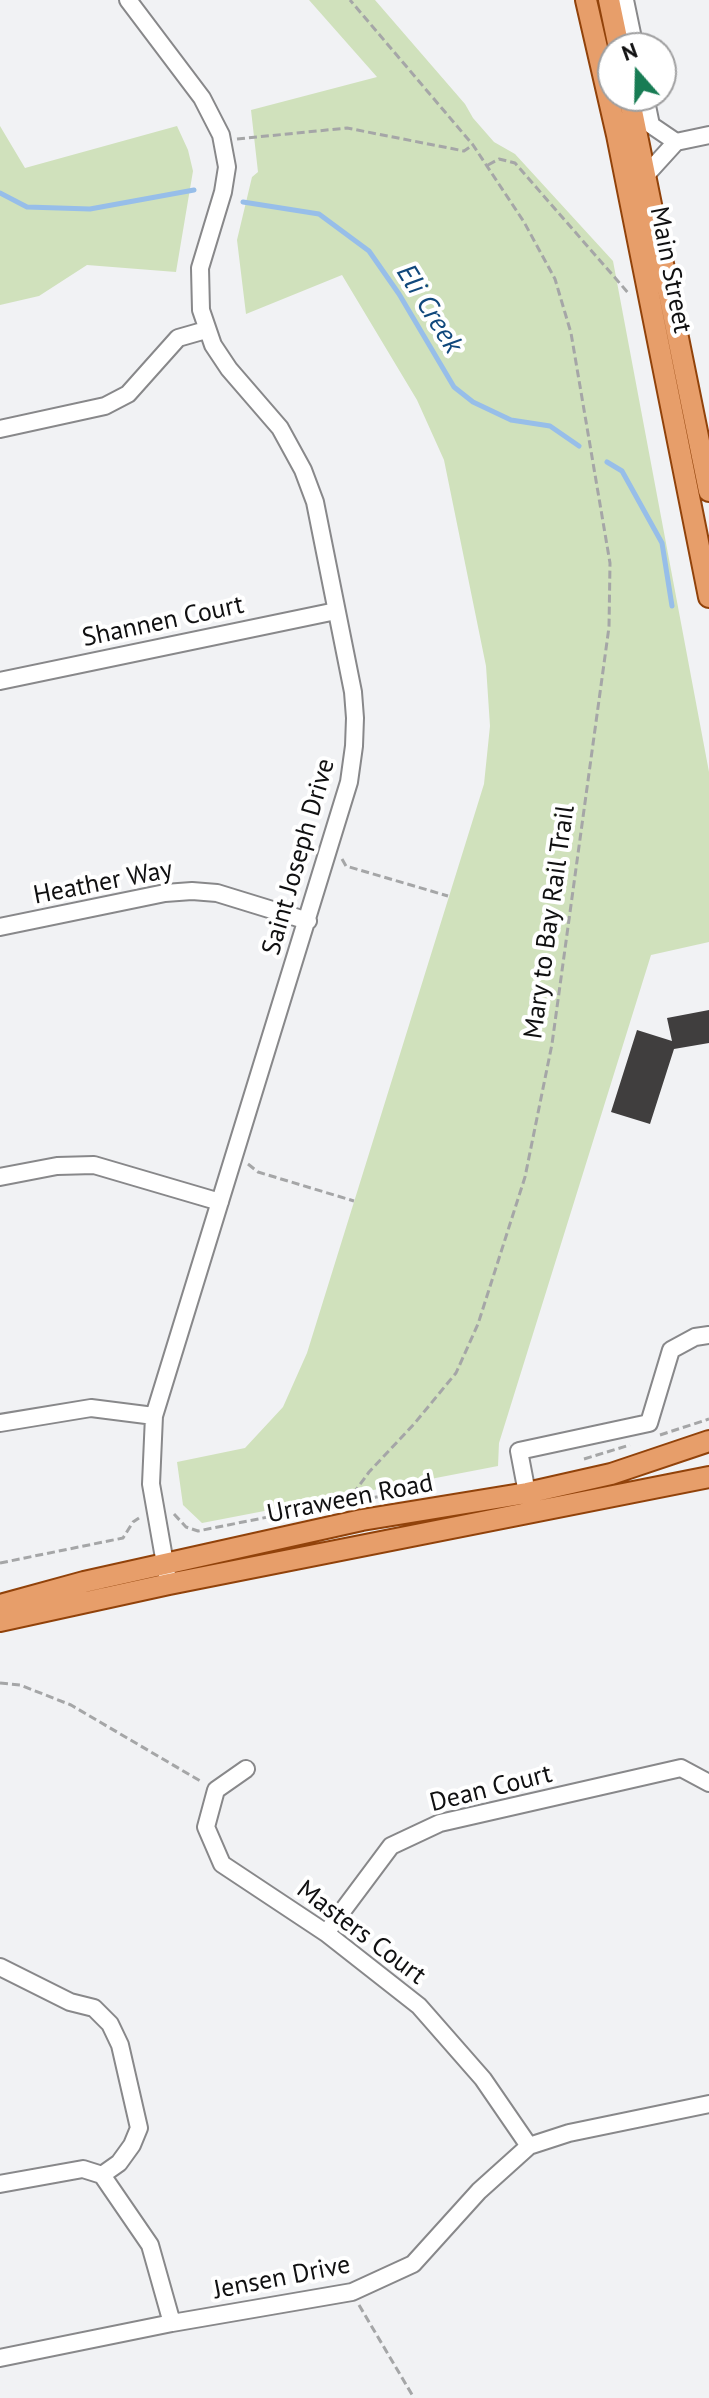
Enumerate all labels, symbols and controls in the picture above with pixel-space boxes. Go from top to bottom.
north arrow [597,32,677,112]
text: N [618,36,641,67]
street label: Main Street [642,204,698,336]
water label: Eli Creek [389,258,469,360]
street label: Shannen Court [80,590,246,654]
street label: Saint Joseph Drive [256,755,342,959]
street label: Mary to Bay Rail Trail [518,803,582,1041]
street label: Heather Way [31,854,175,912]
street label: Urraween Road [264,1468,436,1530]
street label: Dean Court [427,1759,555,1819]
street label: Masters Court [290,1874,432,1992]
street label: Jensen Drive [211,2249,353,2307]

